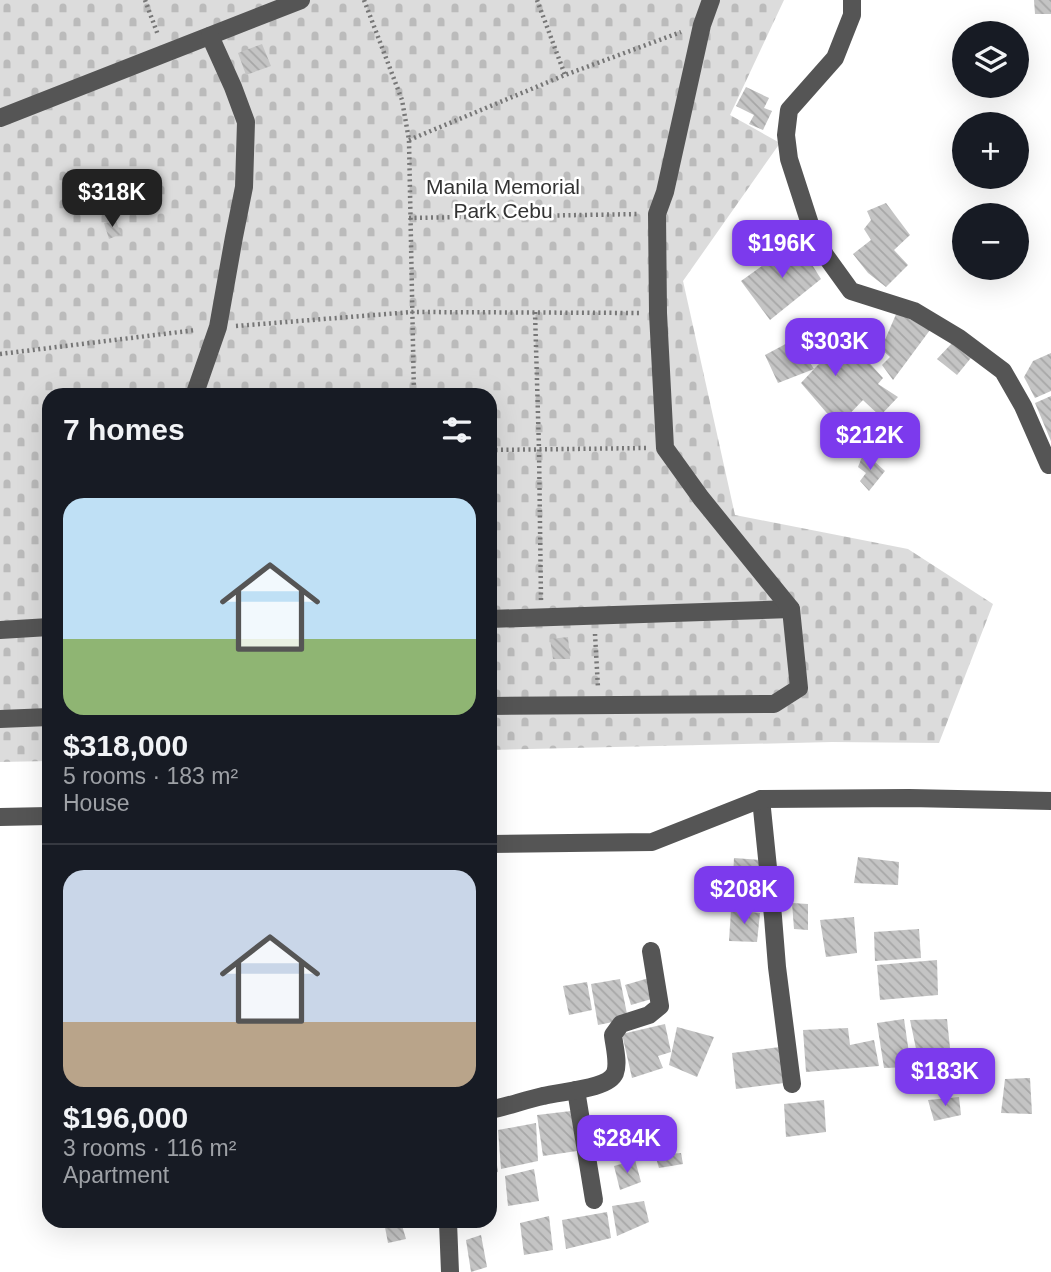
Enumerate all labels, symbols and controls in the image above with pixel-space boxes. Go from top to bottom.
map controls [952,21,1029,280]
button: layers [952,21,1029,98]
button: + [952,112,1029,189]
pin: $318K [63,170,161,229]
park label: Manila Memorial Park Cebu [426,175,580,222]
text: $318K [78,179,146,205]
button: − [952,203,1029,280]
pin: $196K [733,220,831,280]
text: $196K [748,230,816,256]
pin: $303K [786,318,884,378]
text: $303K [801,328,869,354]
icon: filters [438,411,476,449]
pin: $212K [821,412,919,472]
text: 7 homes [63,413,185,446]
text: $212K [836,422,904,448]
icon: home [207,544,333,670]
text: $318,000 [63,729,188,762]
text: 5 rooms · 183 m² [63,763,238,789]
text: House [63,790,129,816]
pin: $208K [695,866,793,926]
text: $208K [710,876,778,902]
icon: home [207,916,333,1042]
pin: $183K [896,1048,994,1108]
text: $183K [911,1058,979,1084]
text: $196,000 [63,1101,188,1134]
pin: $284K [578,1116,676,1175]
text: $284K [593,1125,661,1151]
text: 3 rooms · 116 m² [63,1135,236,1161]
text: Apartment [63,1162,169,1188]

